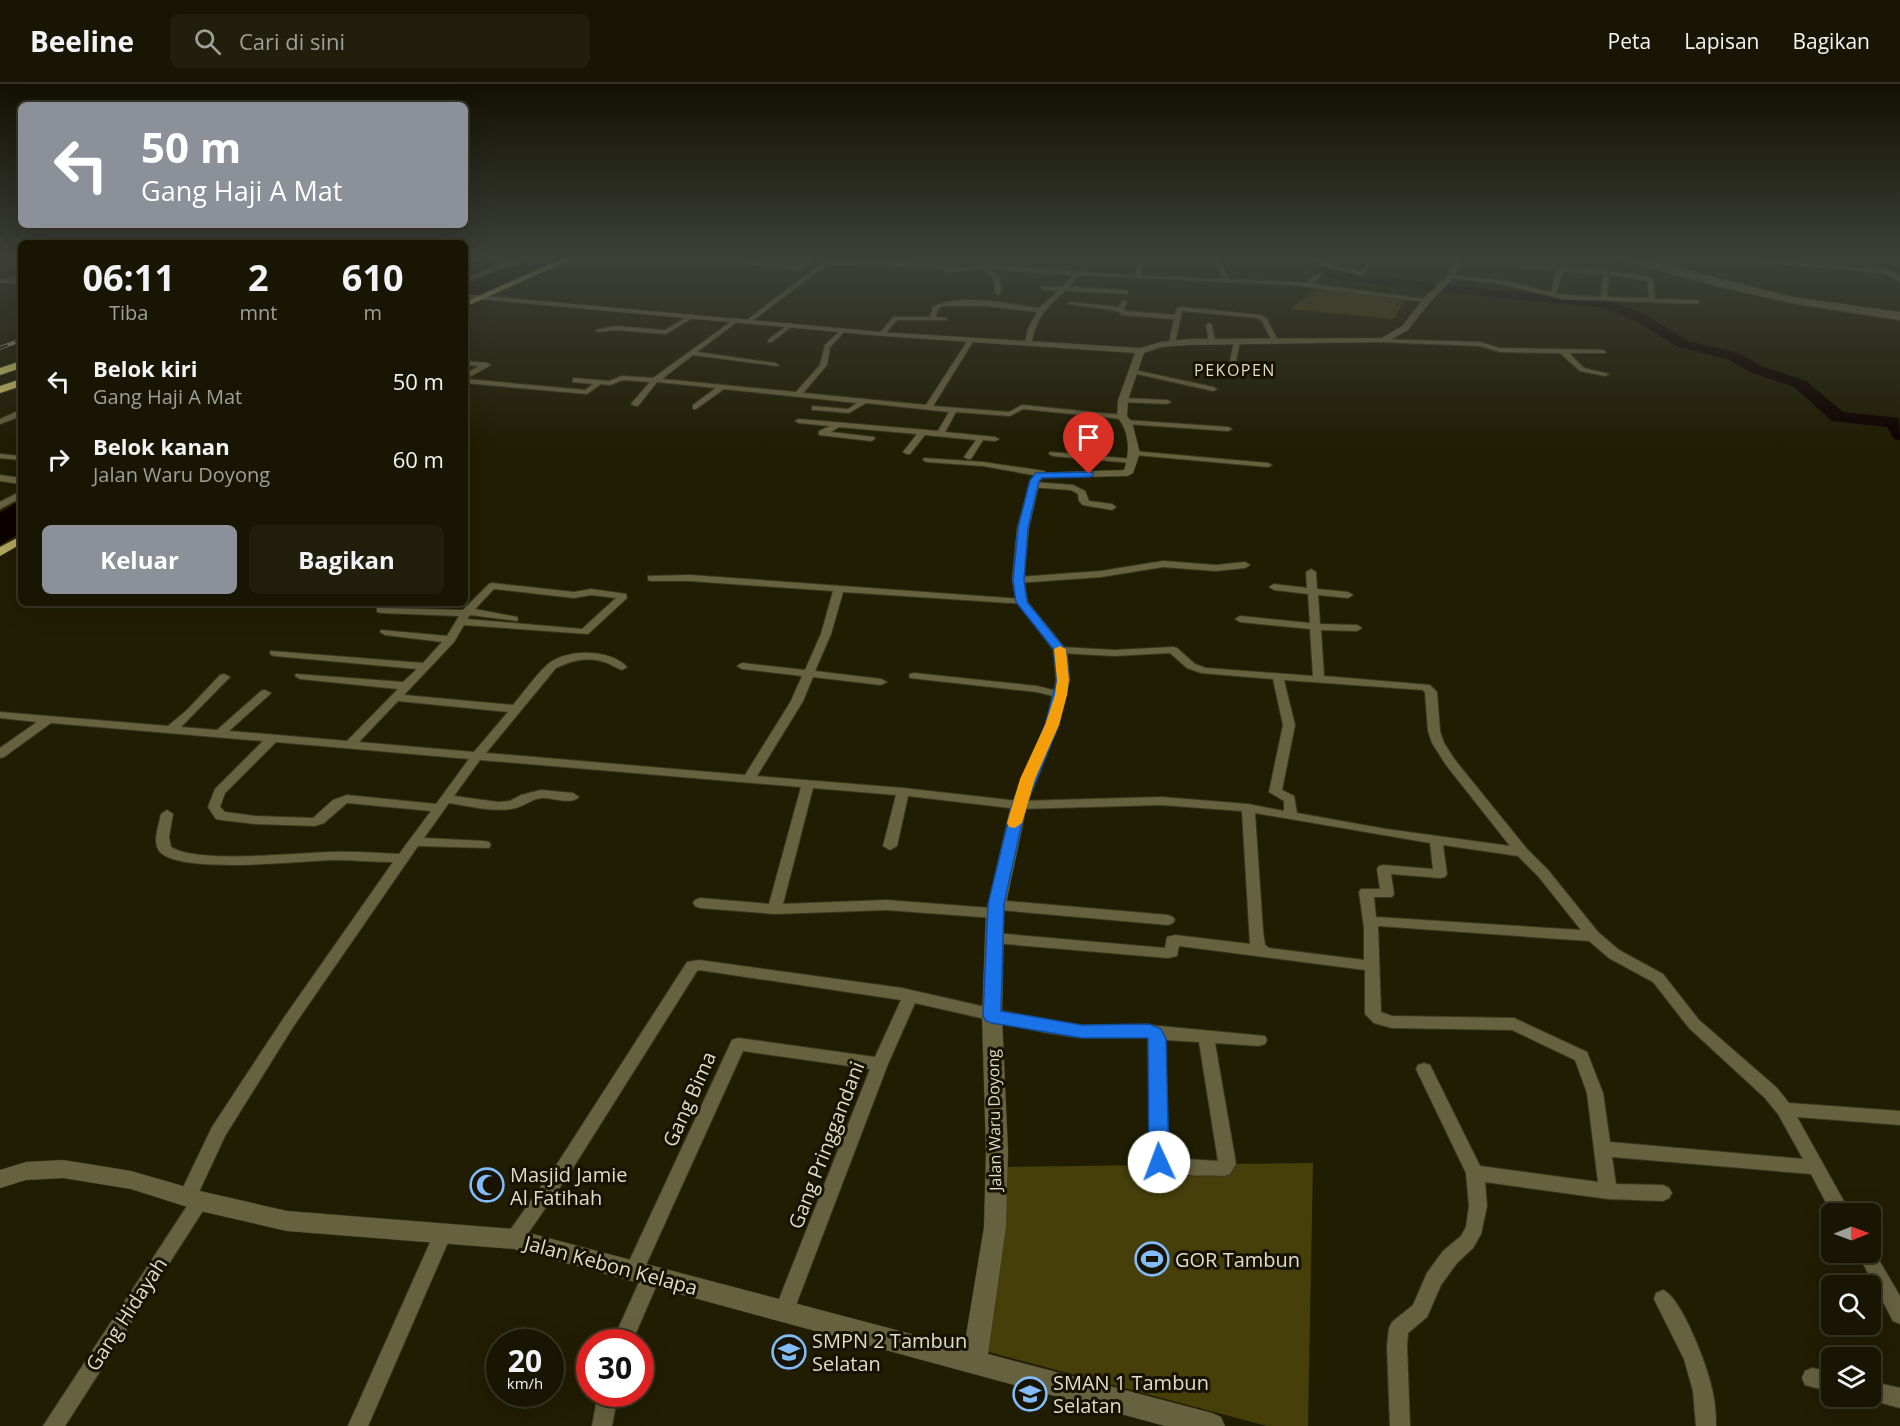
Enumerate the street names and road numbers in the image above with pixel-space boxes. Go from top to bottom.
street label: Gang Bima [656,1047,722,1151]
street label: Jalan Waru Doyong [982,1049,1006,1193]
street label: Gang Pringgandani [782,1057,870,1233]
street label: Jalan Kebon Kelapa [519,1228,701,1301]
street label: Gang Hidayah [79,1252,173,1376]

